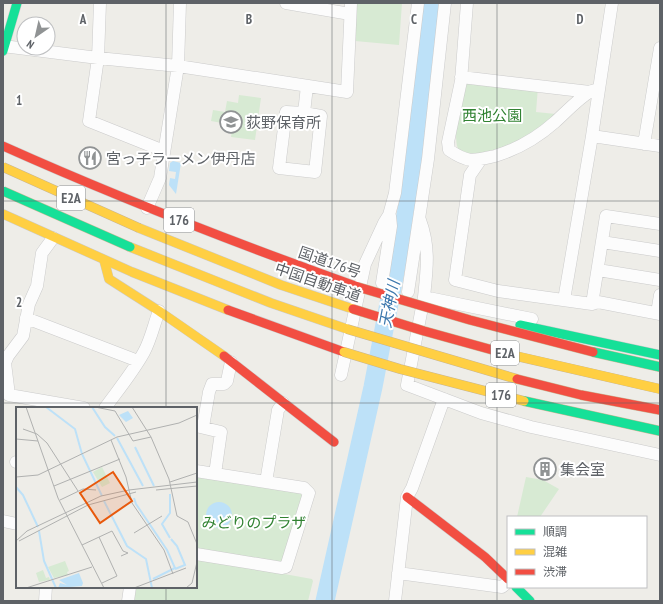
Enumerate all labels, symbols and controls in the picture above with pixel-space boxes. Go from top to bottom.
text: A [79,11,87,28]
text: B [246,11,252,28]
text: C [411,11,417,28]
text: D [577,11,584,28]
north arrow [16,16,56,56]
text: N [24,37,37,52]
text: 1 [16,92,22,109]
park label: 西池公園 [462,106,522,125]
school or university icon: 荻野保育所 [218,109,244,135]
place label: 荻野保育所 [246,113,321,132]
restaurant icon: 宮っ子ラーメン伊丹店 [77,145,103,171]
place label: 宮っ子ラーメン伊丹店 [106,149,255,168]
road number: E2A [57,186,85,210]
road number: 176 [164,208,194,232]
street label: 国道176号 [296,242,364,282]
street label: 中国自動車道 [272,258,364,306]
water label: 天神川 [375,277,404,329]
text: 2 [16,294,22,311]
road number: E2A [491,341,519,365]
road number: 176 [486,383,516,407]
inset map [16,407,197,588]
building icon: 集会室 [532,456,558,482]
place label: 集会室 [560,460,605,479]
park label: みどりのプラザ [201,513,307,532]
legend [507,516,647,588]
text: 順調 [543,524,567,539]
text: 混雑 [543,544,567,559]
text: 渋滞 [543,564,567,579]

